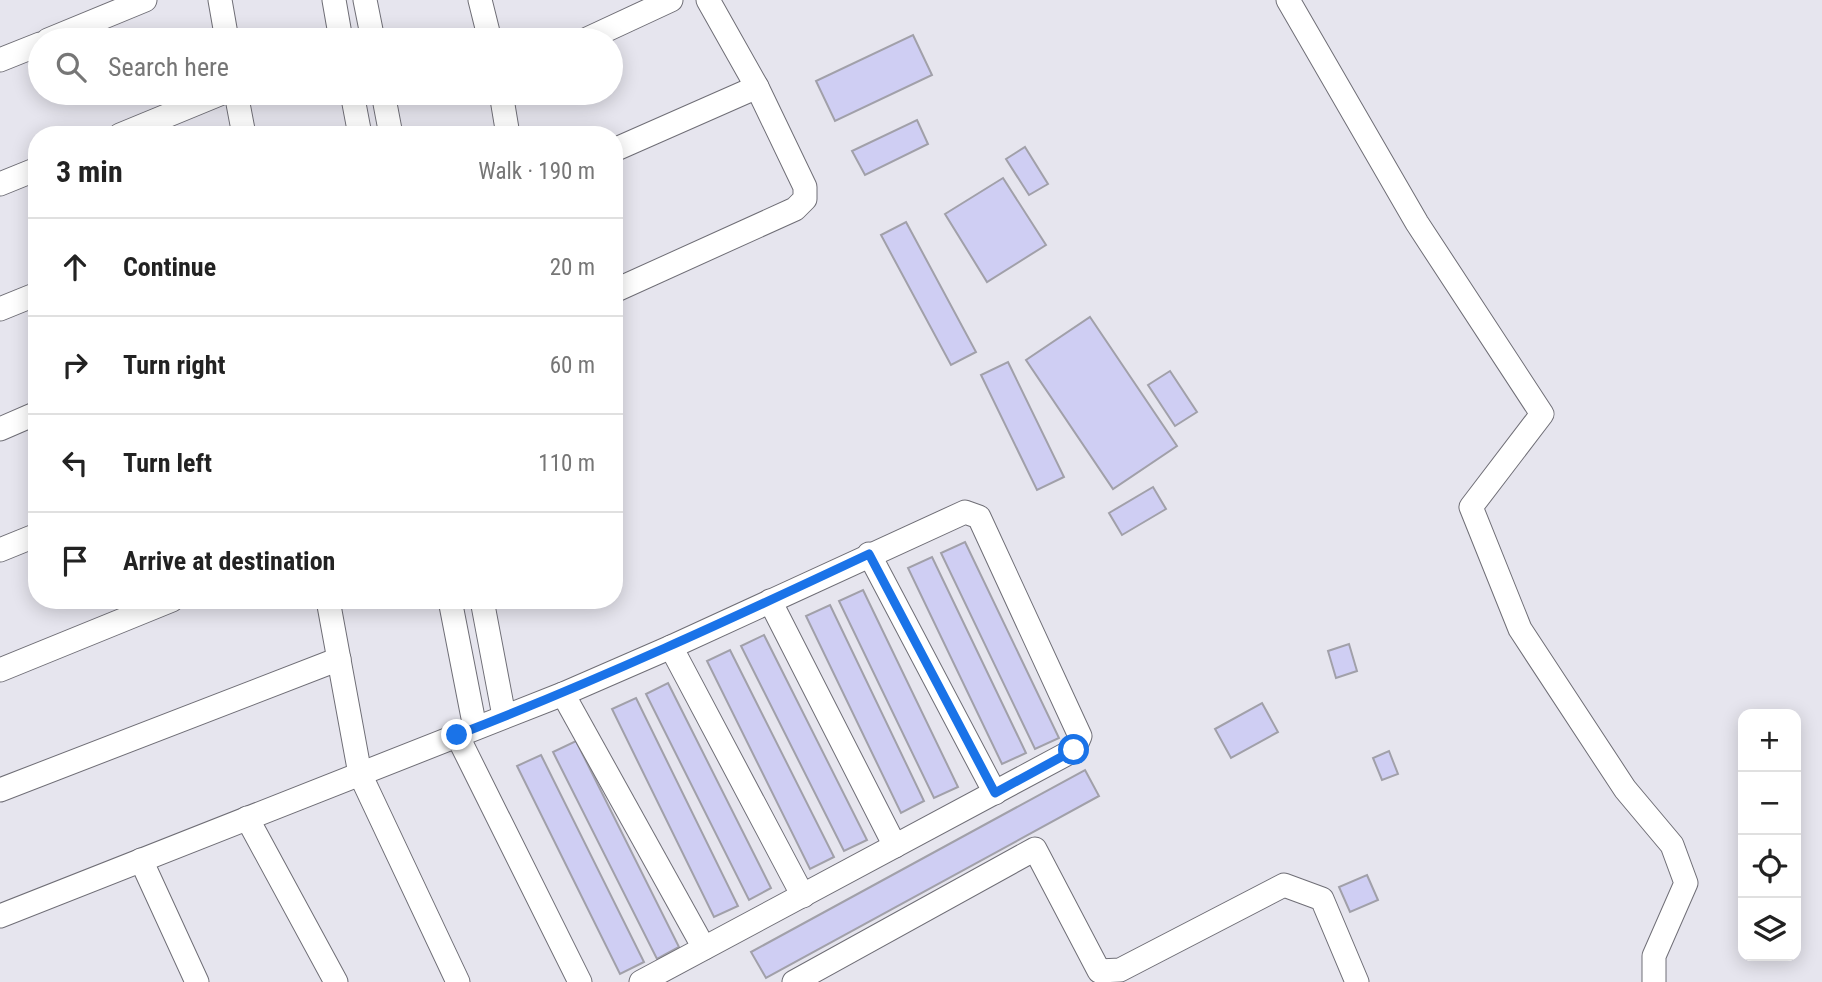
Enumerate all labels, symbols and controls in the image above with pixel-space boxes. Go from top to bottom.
search box [28,28,623,105]
icon: search [52,48,90,86]
text: Search here [108,52,229,82]
text: 3 min [56,154,123,189]
text: Walk · 190 m [478,158,595,185]
icon: ahead [56,248,94,286]
text: Continue [123,252,216,282]
text: 20 m [550,254,595,281]
icon: right [56,346,94,384]
text: Turn right [123,350,225,380]
text: 60 m [550,352,595,379]
icon: left [56,444,94,482]
text: Turn left [123,448,212,478]
text: 110 m [538,450,595,477]
icon: arrive [56,542,94,580]
text: Arrive at destination [123,546,335,576]
map controls [1738,709,1801,961]
button: + [1738,709,1801,772]
route end [441,719,472,750]
route start [1058,734,1089,765]
button: − [1738,772,1801,835]
button: locate [1738,835,1801,898]
button: layers [1738,898,1801,961]

